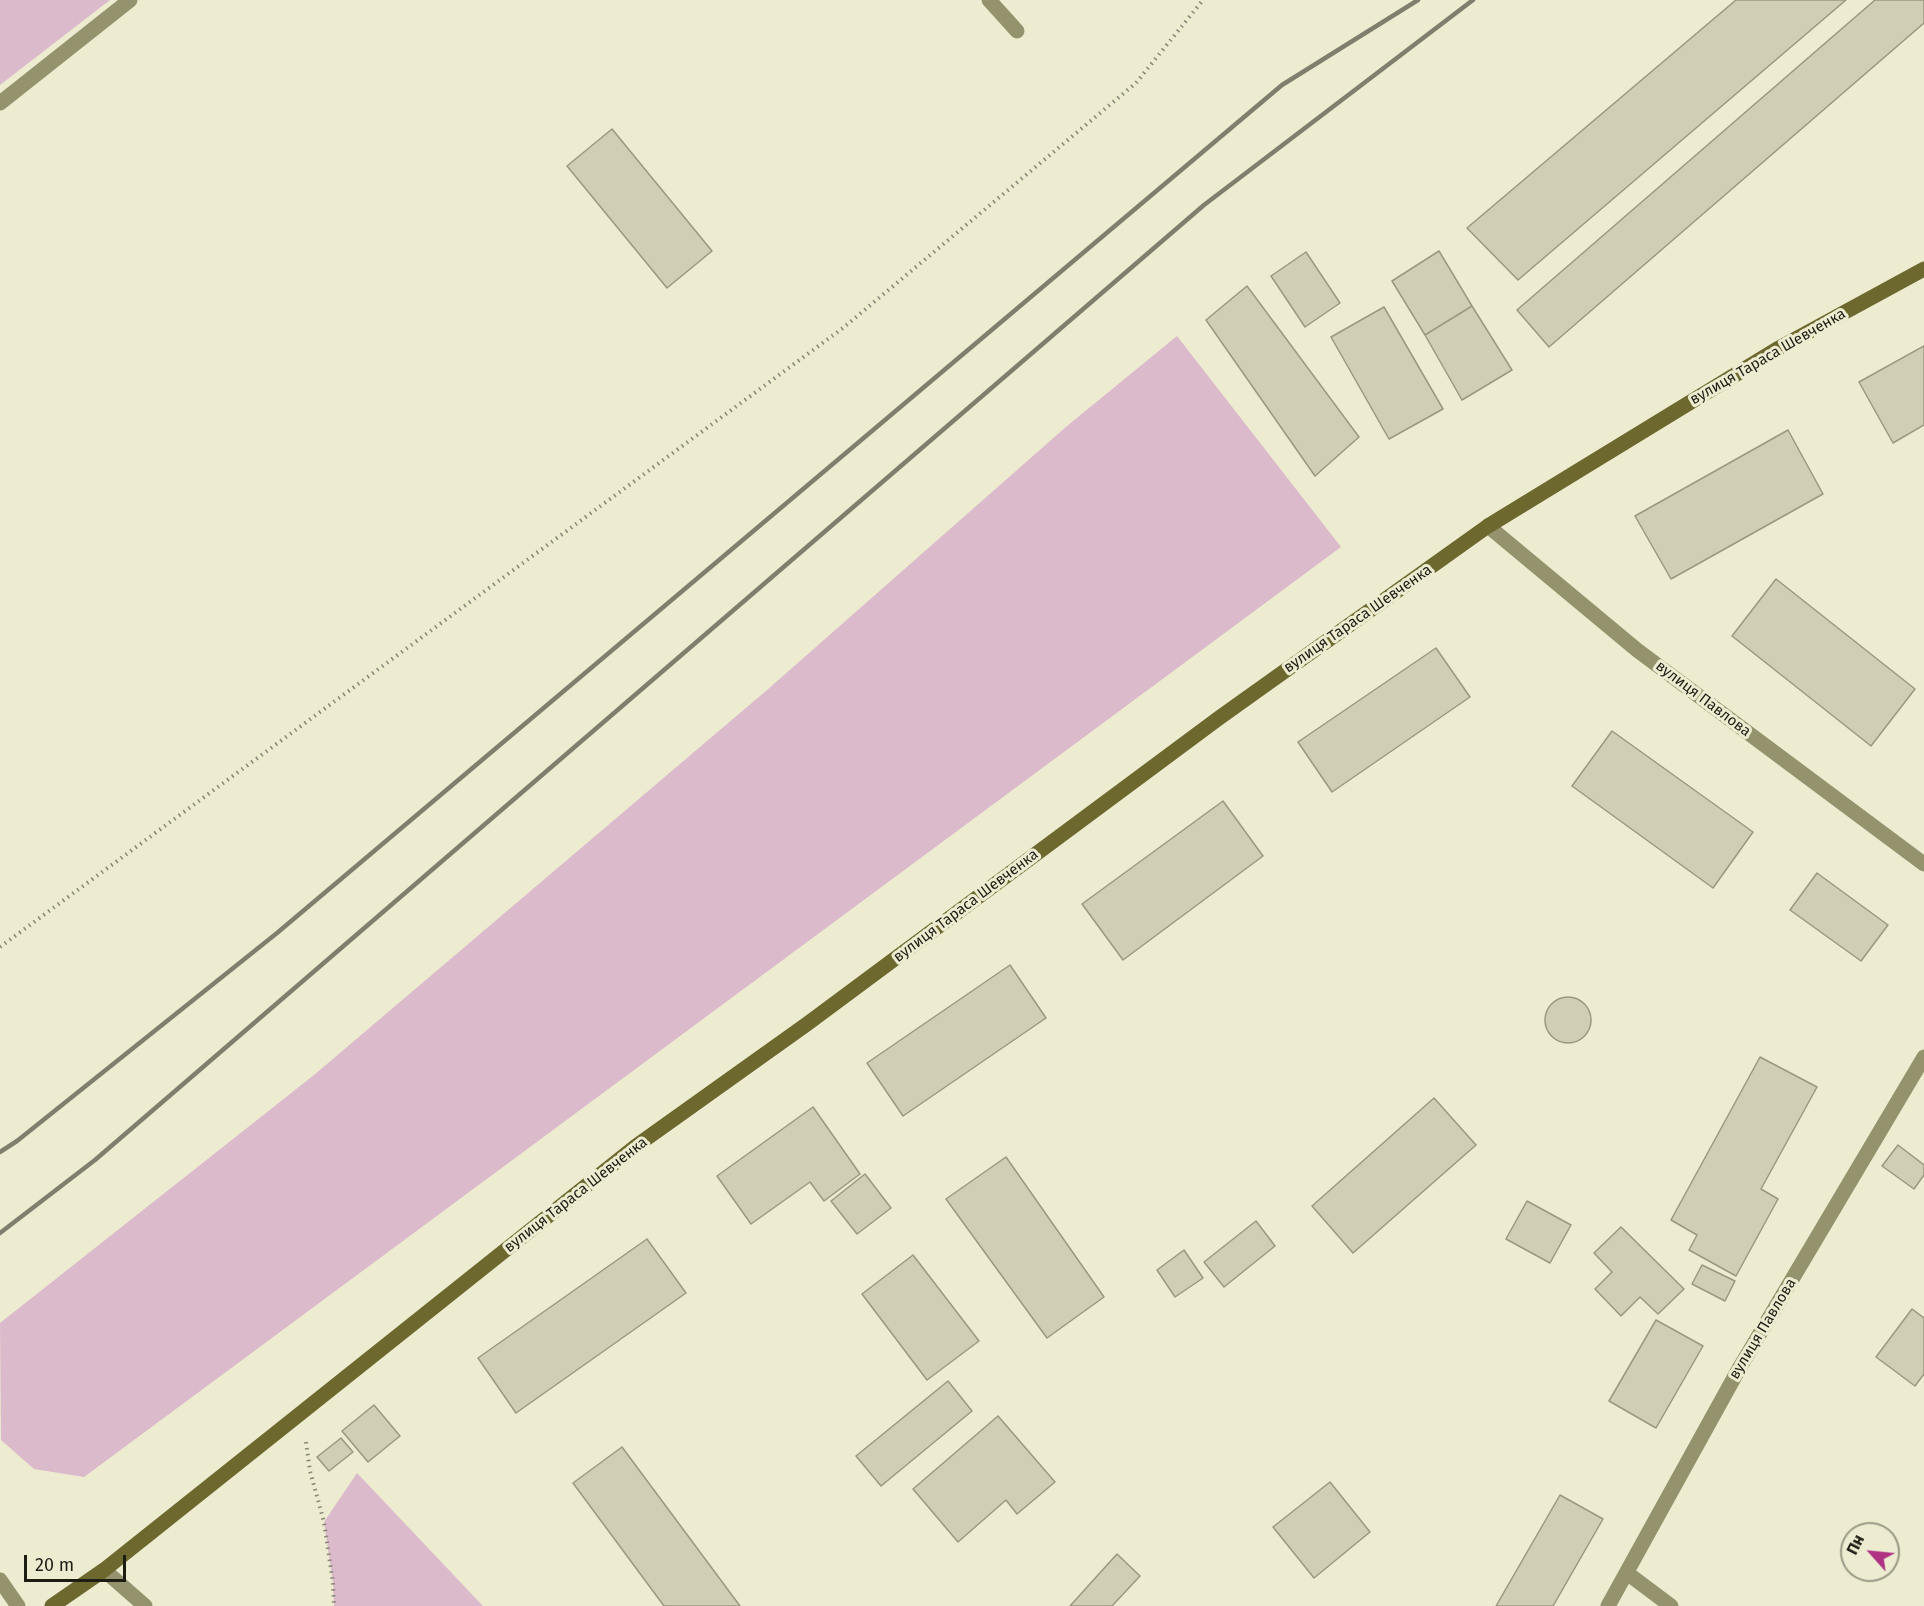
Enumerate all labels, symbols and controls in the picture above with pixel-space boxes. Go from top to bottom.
street label: вулиця Тараса Шевченка [1687,305,1849,409]
street label: вулиця Тараса Шевченка [1280,561,1436,677]
street label: вулиця Павлова [1652,657,1754,741]
street label: вулиця Тараса Шевченка [890,846,1042,966]
street label: вулиця Тараса Шевченка [501,1134,651,1256]
street label: вулиця Павлова [1726,1275,1800,1383]
north arrow [1840,1522,1900,1582]
text: Пн [1842,1531,1868,1558]
scale bar [27,1543,129,1581]
text: 20 m [35,1554,74,1576]

